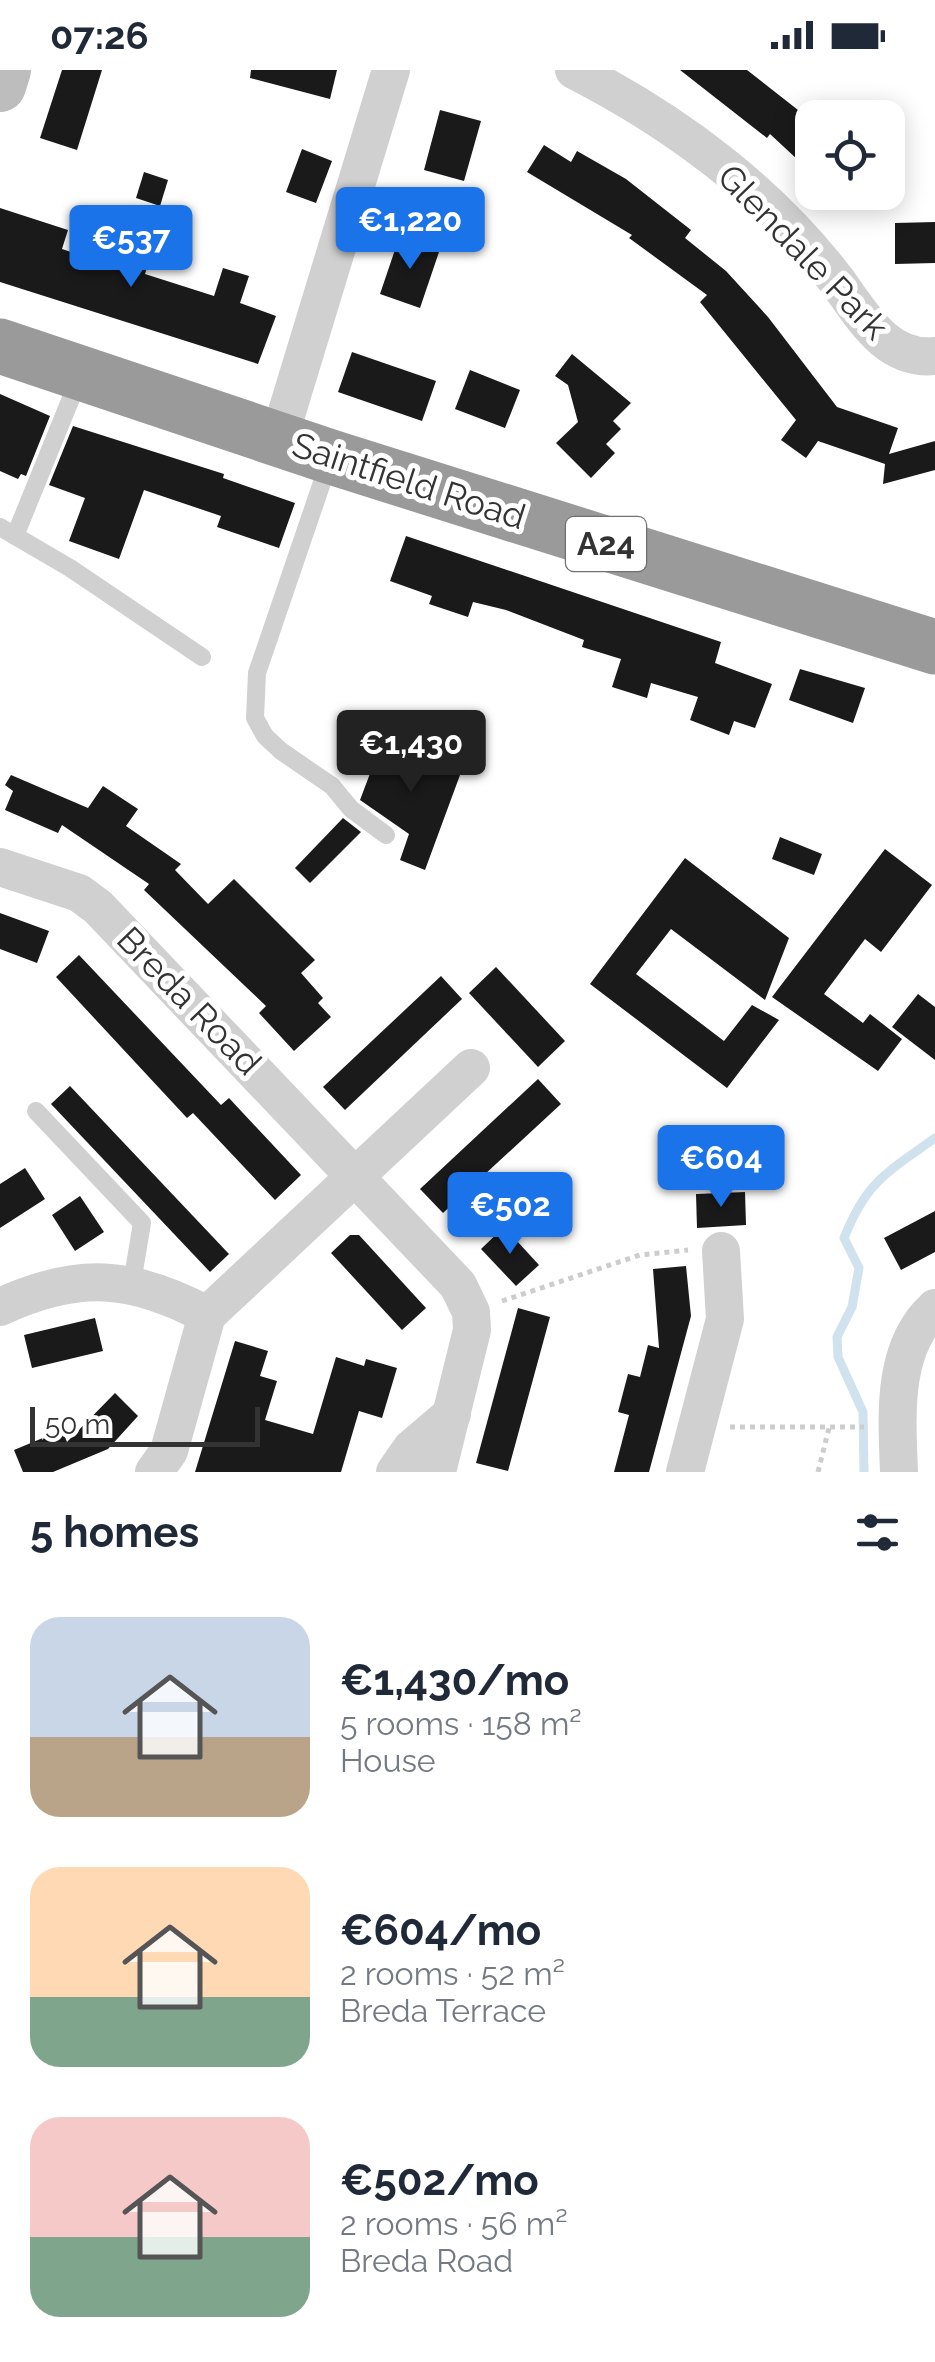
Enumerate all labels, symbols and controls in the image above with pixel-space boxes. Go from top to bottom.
text: 07:26 [50,13,149,58]
map controls [795,100,905,210]
button: locate [795,100,905,210]
street label: Glendale Park [710,156,897,348]
pin: €1,220 [329,187,491,272]
text: €1,220 [358,201,462,238]
pin: €537 [72,205,190,290]
text: €537 [91,219,171,256]
street label: Saintfield Road [288,424,531,537]
road number: A24 [566,517,646,571]
pin: €1,430 [330,710,492,795]
text: €1,430 [359,724,463,761]
street label: Breda Road [109,918,270,1083]
pin: €604 [662,1125,780,1210]
text: €604 [680,1139,762,1176]
pin: €502 [451,1172,569,1257]
text: €502 [470,1186,550,1223]
scale bar [30,1402,260,1446]
text: 50 m [45,1408,110,1441]
icon: filters [850,1505,905,1560]
text: 5 homes [30,1508,199,1557]
text: €1,430/mo [340,1656,569,1705]
icon: home [110,1657,230,1777]
text: 5 rooms · 158 m² [340,1705,582,1742]
text: House [340,1742,436,1779]
text: €604/mo [340,1906,541,1955]
icon: home [110,1907,230,2027]
text: 2 rooms · 52 m² [340,1955,565,1992]
text: Breda Terrace [340,1992,546,2029]
text: €502/mo [340,2156,539,2205]
icon: home [110,2157,230,2277]
text: 2 rooms · 56 m² [340,2205,568,2242]
text: Breda Road [340,2242,513,2279]

